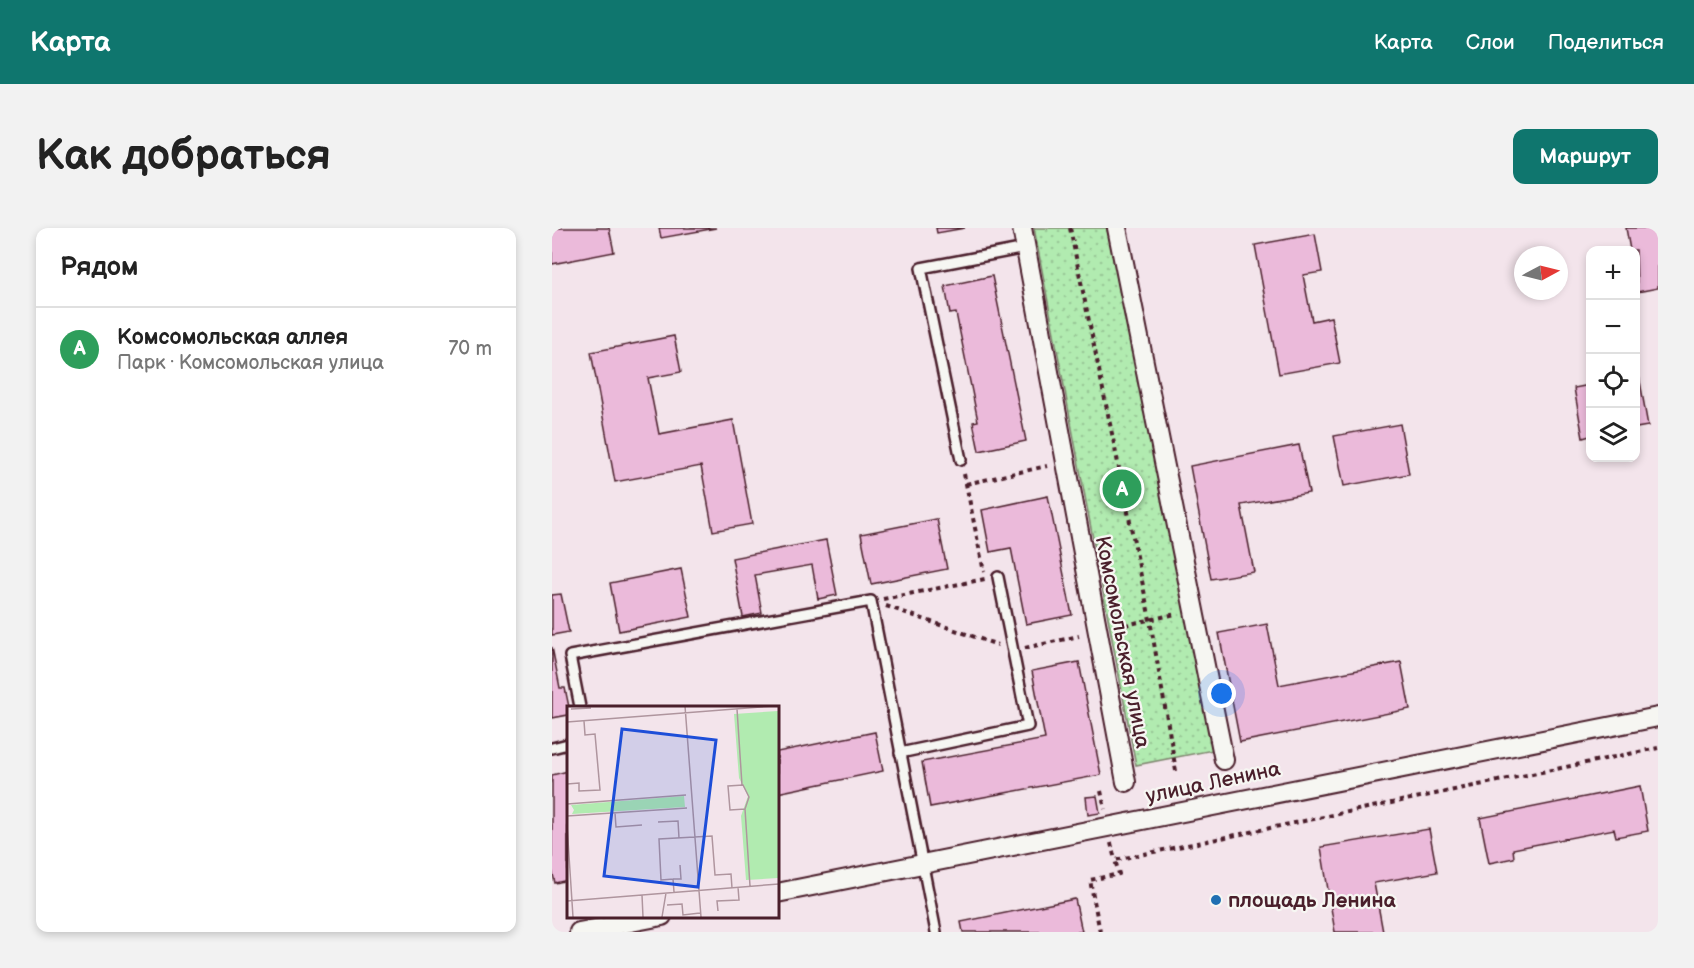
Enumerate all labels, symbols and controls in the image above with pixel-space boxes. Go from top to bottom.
text: Карта [30,26,110,59]
text: Карта [1374,30,1433,55]
text: Слои [1466,30,1515,55]
text: Поделиться [1548,30,1664,55]
button: Маршрут [1513,129,1658,184]
text: Как добраться [36,131,331,182]
north arrow [1514,246,1568,300]
map controls [1586,246,1640,462]
button: + [1586,246,1640,300]
text: Рядом [60,252,138,283]
button: − [1586,300,1640,354]
text: Комсомольская аллея [117,324,348,351]
text: A [73,337,86,361]
text: 70 m [448,337,492,361]
text: Парк · Комсомольская улица [117,351,384,375]
button: locate [1586,354,1640,408]
button: layers [1586,408,1640,462]
pin: A [1102,466,1142,512]
street label: Комсомольская улица [1090,534,1155,751]
your location [1207,679,1236,708]
inset map [567,706,778,917]
street label: улица Ленина [1144,756,1283,809]
place label: площадь Ленина [1228,888,1397,913]
marker: площадь Ленина [1209,893,1223,907]

